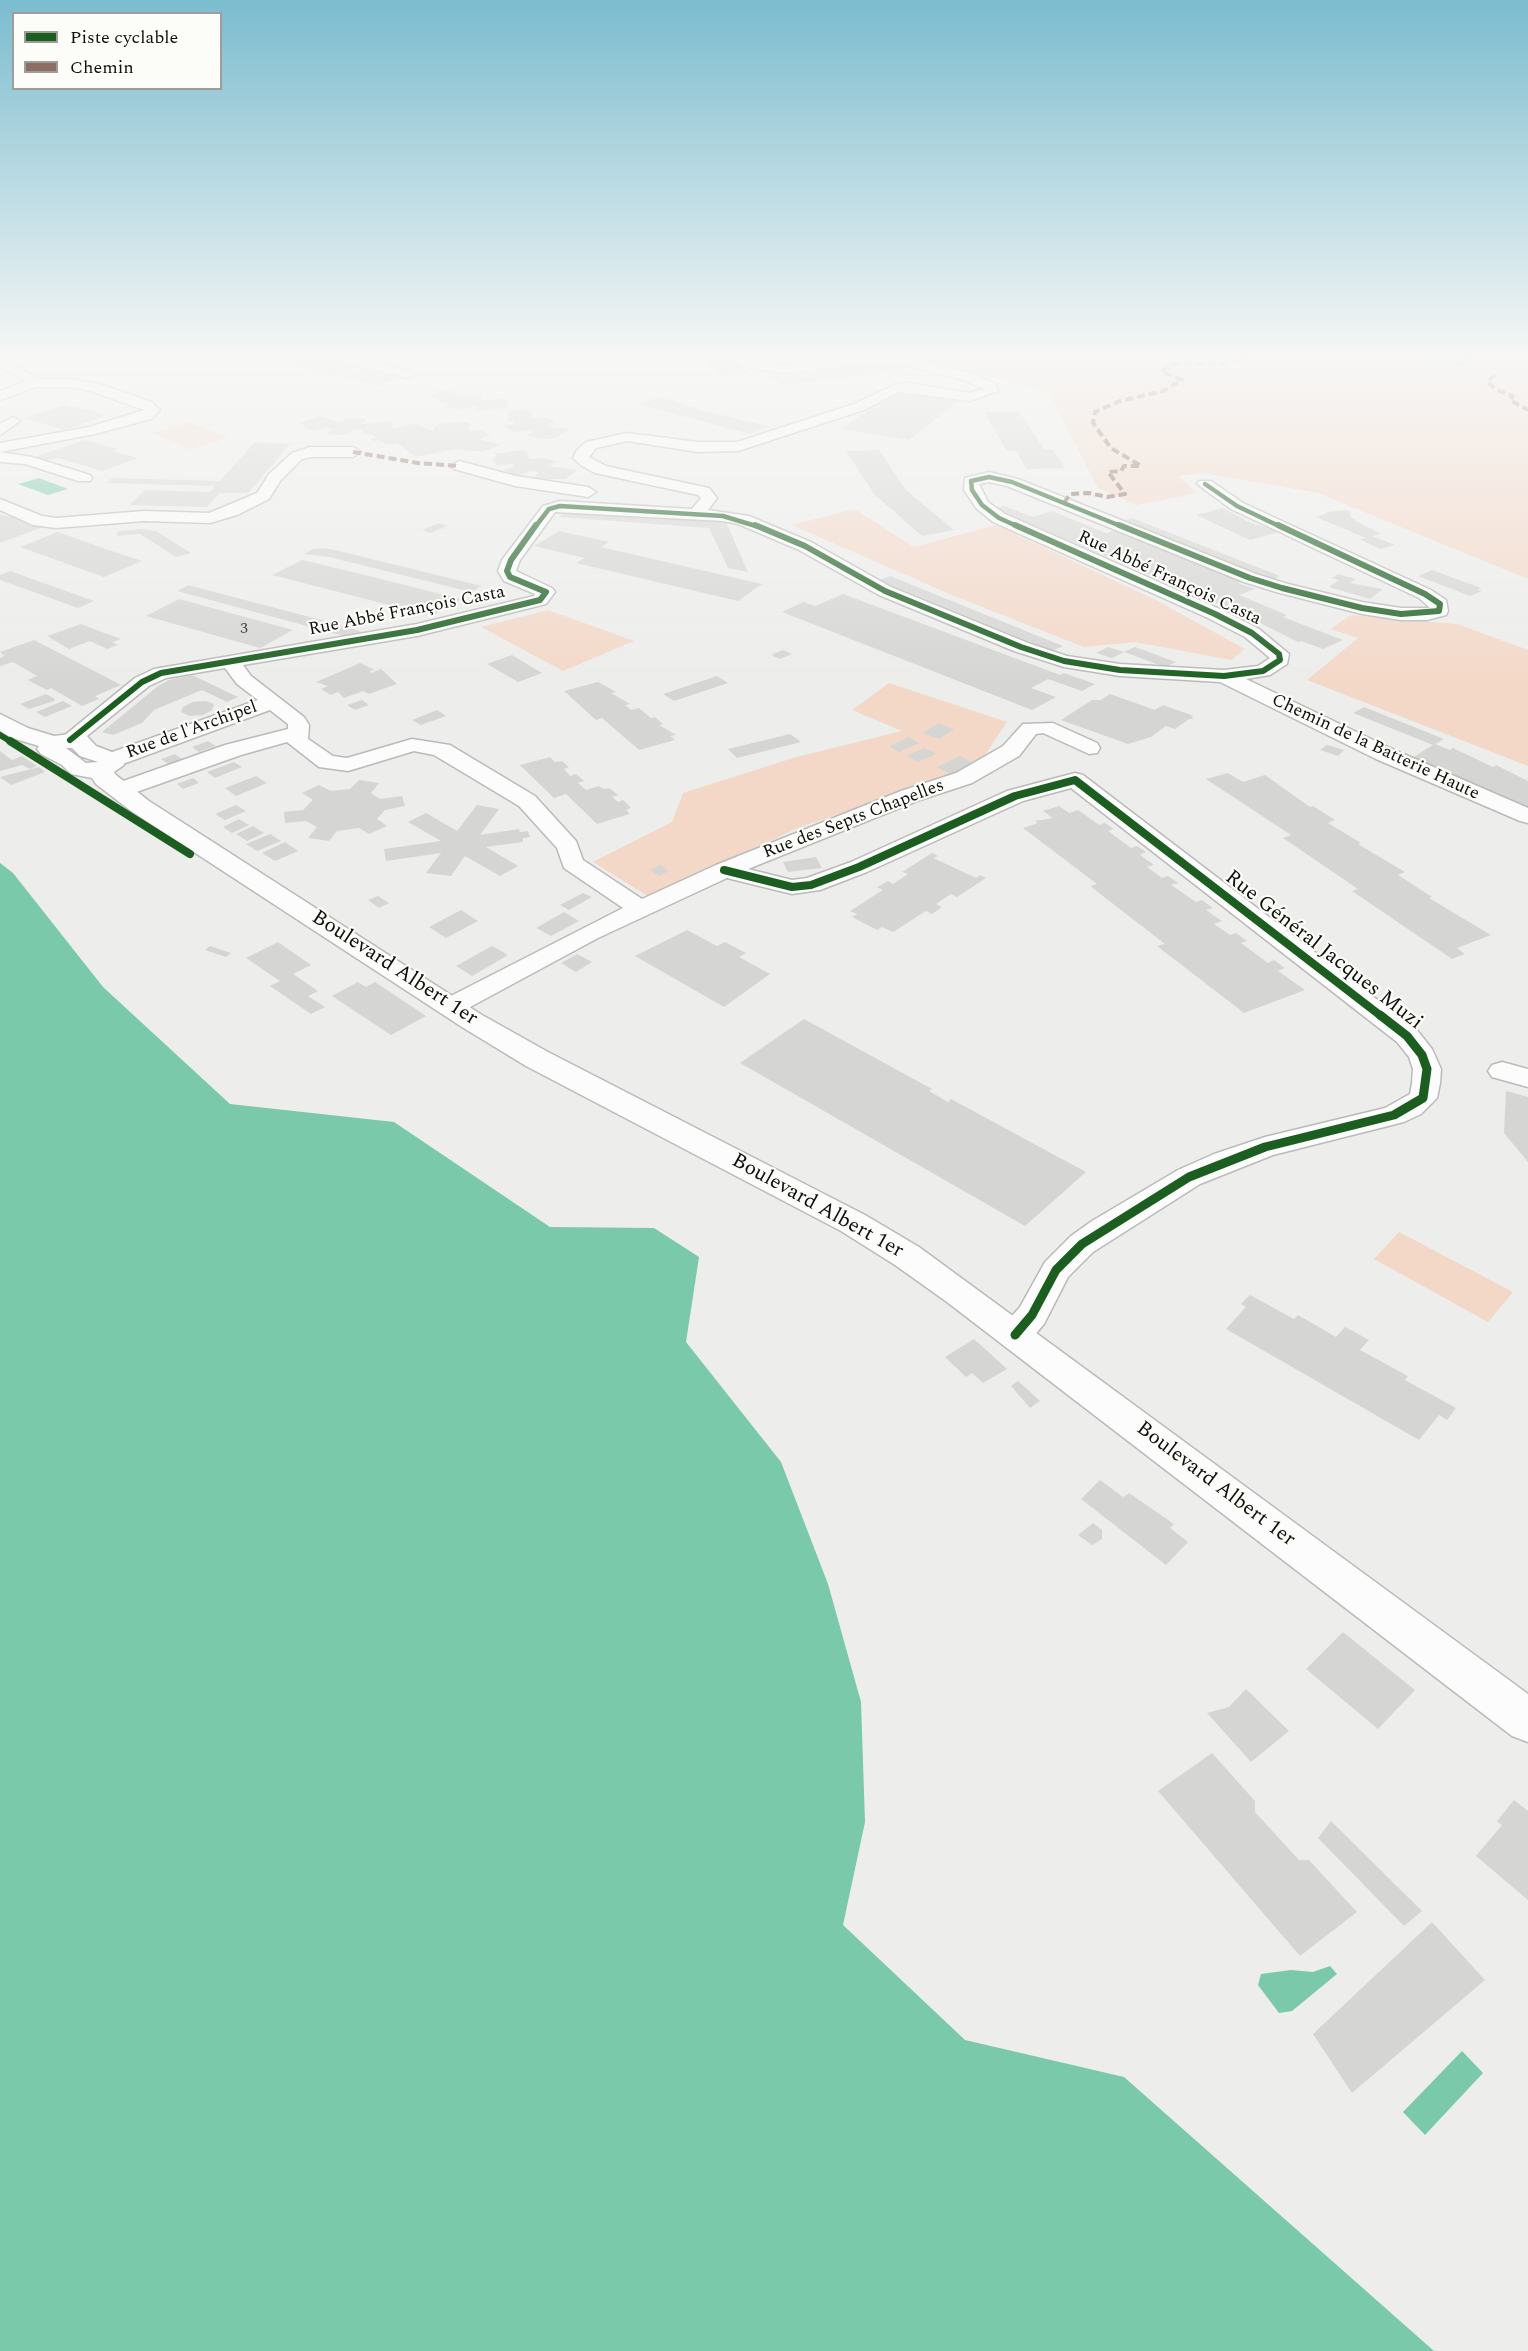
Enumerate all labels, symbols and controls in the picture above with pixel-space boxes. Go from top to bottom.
legend [12,12,222,90]
text: Piste cyclable [70,24,178,51]
text: Chemin [70,54,134,81]
street label: Rue Abbé François Casta [1074,527,1264,631]
street label: Rue Abbé François Casta [307,582,507,642]
house number: 3 [240,621,248,639]
street label: Chemin de la Batterie Haute [1268,690,1482,806]
street label: Rue de l'Archipel [124,697,260,765]
street label: Rue des Septs Chapelles [760,776,948,864]
street label: Rue Général Jacques Muzi [1219,866,1427,1036]
street label: Boulevard Albert 1er [306,906,482,1032]
street label: Boulevard Albert 1er [727,1149,907,1265]
street label: Boulevard Albert 1er [1130,1417,1300,1553]

